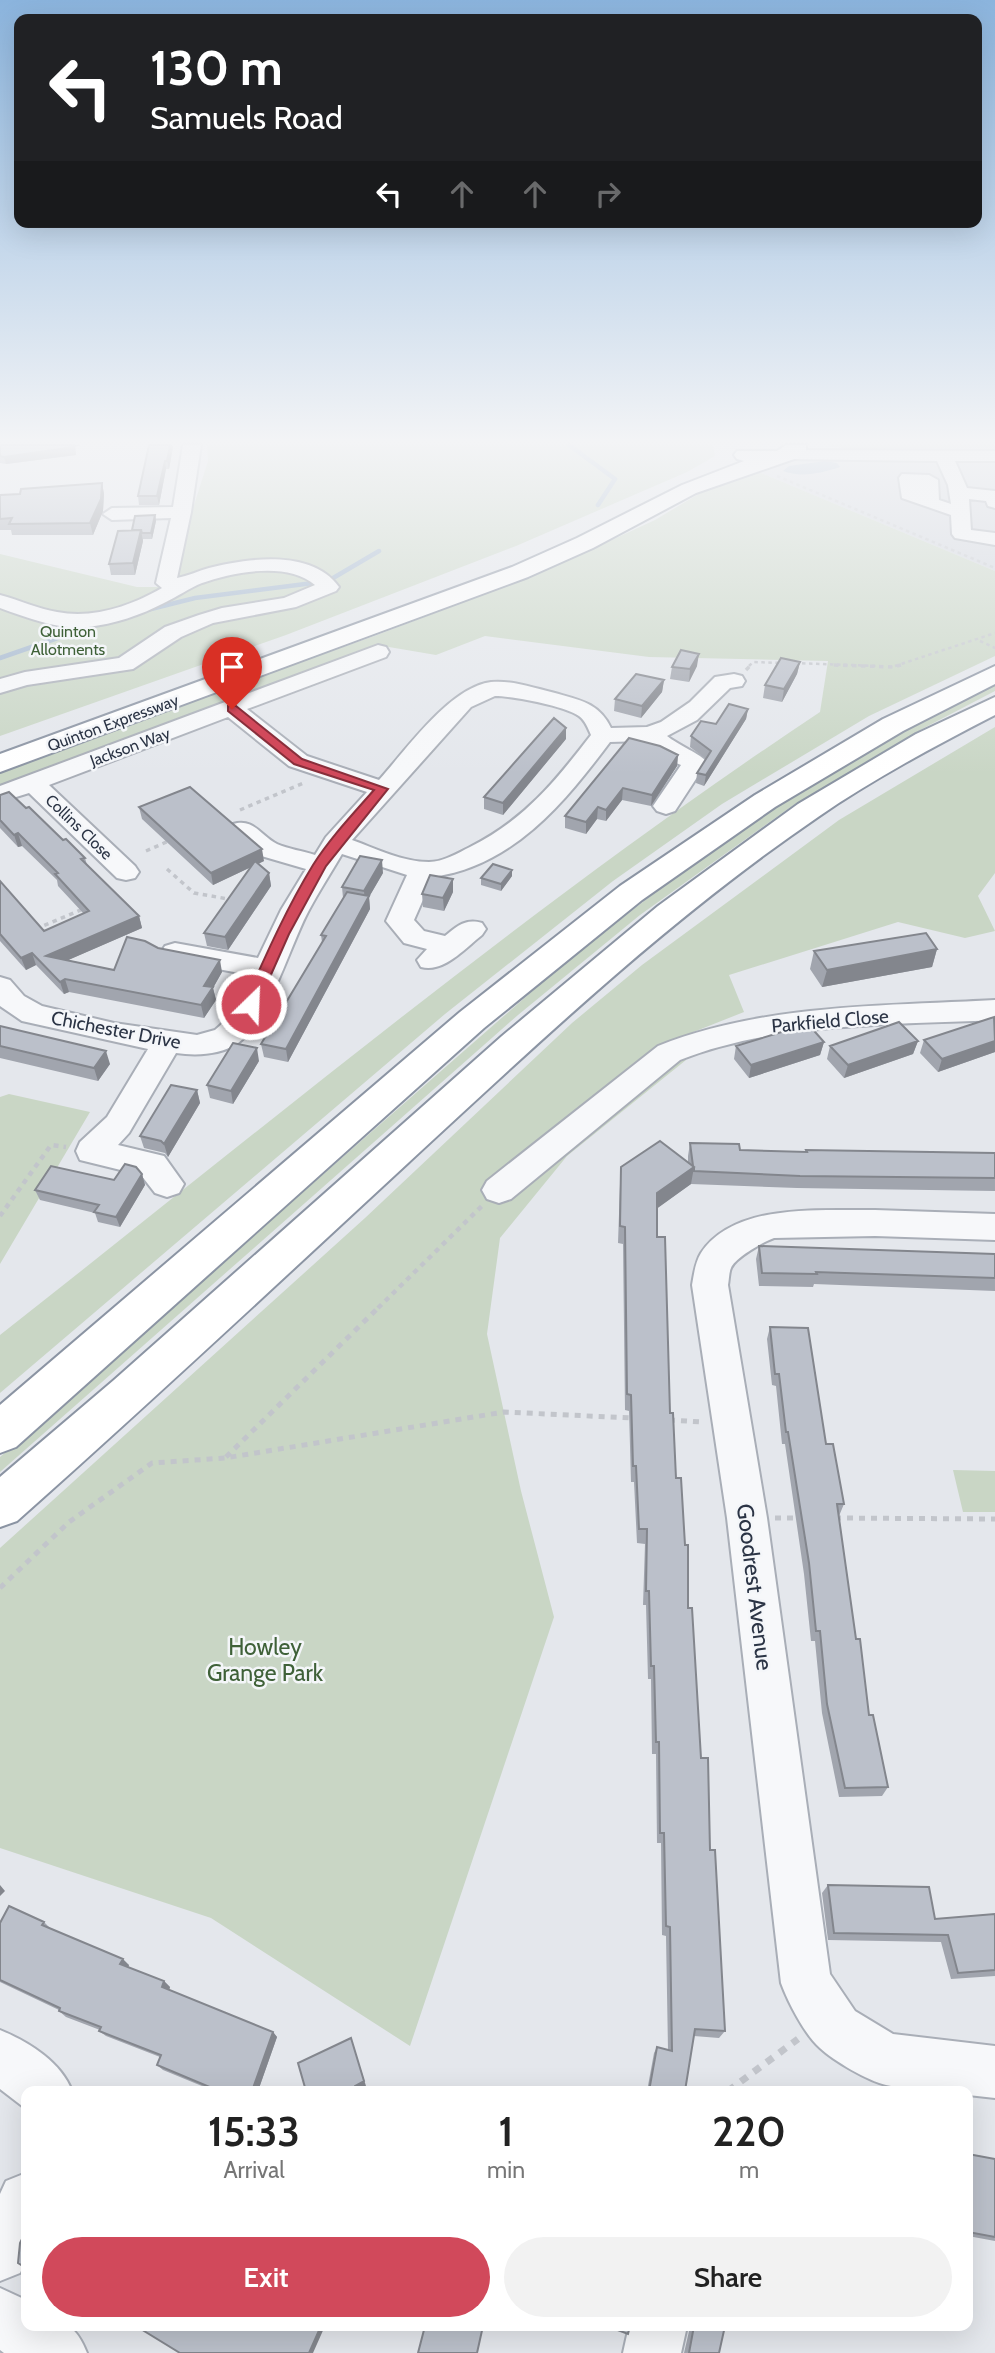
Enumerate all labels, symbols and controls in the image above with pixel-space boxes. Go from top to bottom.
text: 130 m [150,38,283,97]
icon: left [35,42,126,133]
text: Samuels Road [150,98,343,137]
icon: left [370,175,408,213]
icon: ahead [443,175,481,213]
icon: ahead [516,175,554,213]
icon: right [589,175,627,213]
park label: Quinton Allotments [31,622,106,659]
pin [202,637,262,709]
icon: arrive [213,648,251,686]
street label: Quinton Expressway [45,690,181,756]
street label: Jackson Way [86,724,173,771]
street label: Collins Close [42,790,116,864]
position arrow [214,967,288,1041]
street label: Parkfield Close [770,1004,890,1038]
street label: Chichester Drive [49,1006,183,1054]
street label: Goodrest Avenue [731,1502,779,1672]
park label: Howley Grange Park [207,1633,324,1687]
text: 15:33 [208,2105,300,2157]
text: 1 [499,2105,513,2157]
text: 220 [712,2105,786,2157]
text: Arrival [223,2156,285,2184]
text: min [487,2156,525,2184]
text: m [739,2156,759,2184]
button: Exit [42,2237,490,2317]
button: Share [504,2237,952,2317]

